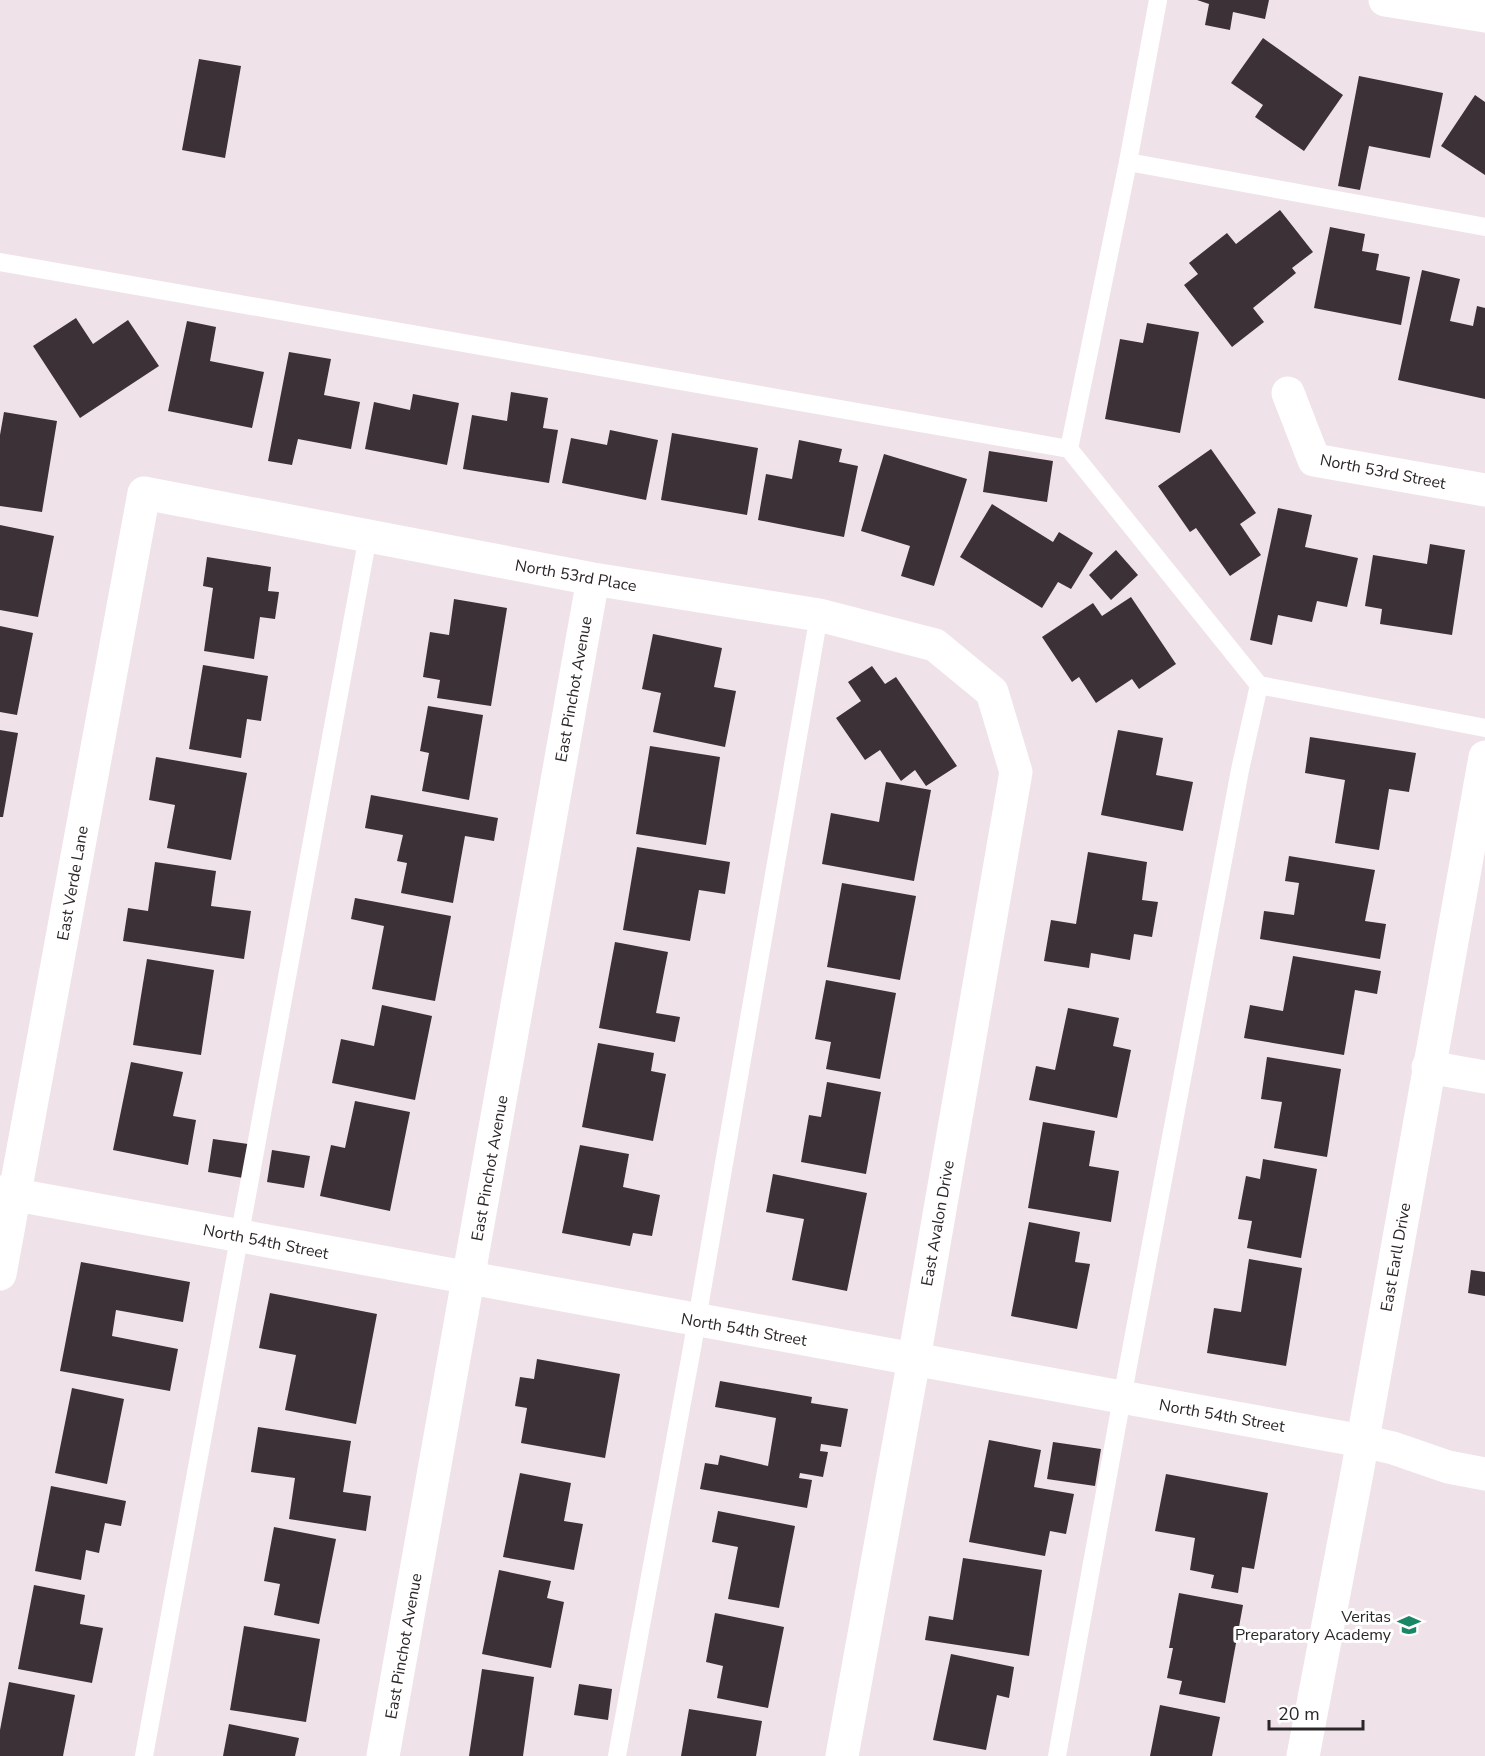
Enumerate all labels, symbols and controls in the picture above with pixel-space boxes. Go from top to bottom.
street label: North 53rd Street [1318,449,1448,495]
street label: North 53rd Place [513,554,638,598]
street label: East Pinchot Avenue [550,615,598,764]
street label: East Verde Lane [52,824,94,942]
street label: East Pinchot Avenue [466,1094,514,1243]
street label: East Avalon Drive [916,1158,960,1288]
street label: East Earll Drive [1376,1201,1416,1313]
street label: North 54th Street [201,1219,331,1265]
street label: North 54th Street [679,1308,809,1352]
street label: North 54th Street [1157,1394,1287,1438]
street label: East Pinchot Avenue [380,1572,428,1721]
place label: Veritas Preparatory Academy [1235,1606,1392,1646]
school or university icon: Veritas Preparatory Academy [1396,1612,1422,1638]
scale bar [1269,1693,1364,1731]
text: 20 m [1278,1702,1320,1726]

